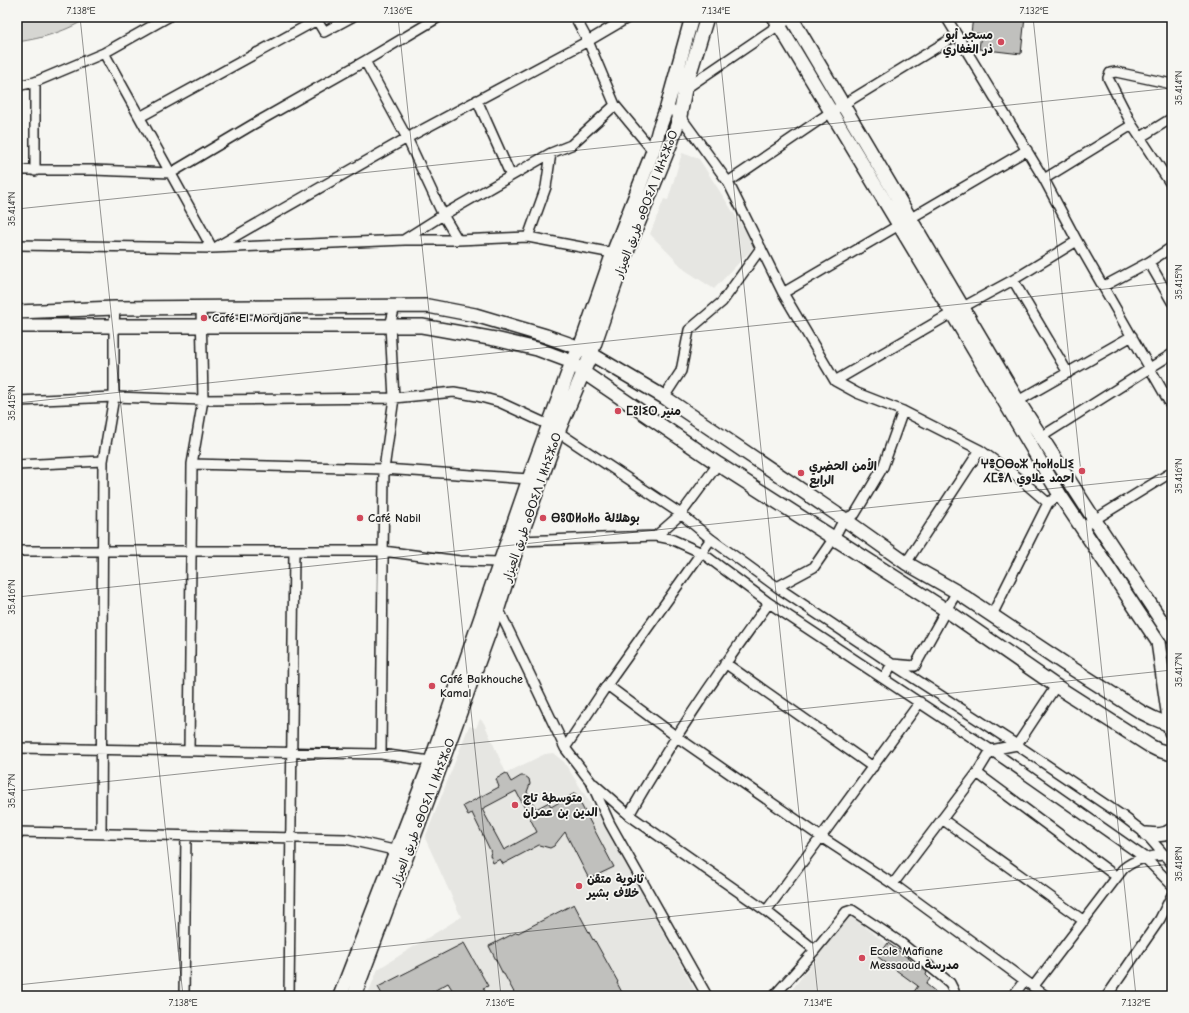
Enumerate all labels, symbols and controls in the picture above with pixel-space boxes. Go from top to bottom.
text: 7.138°E [67,5,95,17]
text: 7.136°E [383,5,413,17]
text: 7.134°E [702,5,730,17]
text: 7.132°E [1019,5,1049,17]
place label: مسجد أبو ذر الغفاري [943,27,993,58]
marker: مسجد أبو ذر الغفاري [996,37,1006,47]
text: 35.414°N [1173,71,1185,105]
street label: طريق العيزار ⴰⴱⵔⵉⴷ ⵏ ⵍⵄⵉⵣⴰⵔ [611,128,681,281]
text: 35.414°N [6,192,18,226]
text: 35.415°N [1173,264,1185,300]
place label: Café El Mordjane [212,311,302,325]
marker: Café El Mordjane [199,313,209,323]
text: 35.415°N [6,385,18,421]
place label: ⵎⵓⵏⵉⵔ منير [626,404,681,418]
marker: ⵎⵓⵏⵉⵔ منير [613,406,623,416]
street label: طريق العيزار ⴰⴱⵔⵉⴷ ⵏ ⵍⵄⵉⵣⴰⵔ [499,430,564,584]
place label: الأمن الحضري الرابع [809,457,877,489]
place label: ⵖⴻⵔⴱⴰⵣ ⵄⴰⵍⴰⵡⵉ ⵃⵎⴻⴷ احمد علاوي [981,457,1074,487]
text: 35.416°N [1173,458,1185,494]
marker: ⵖⴻⵔⴱⴰⵣ ⵄⴰⵍⴰⵡⵉ ⵃⵎⴻⴷ احمد علاوي [1077,466,1087,476]
marker: الأمن الحضري الرابع [796,468,806,478]
place label: Café Nabil [368,511,421,525]
place label: ⴱⵓⵀⵍⴰⵍⴰ بوهلالة [551,511,640,526]
marker: Café Nabil [355,513,365,523]
marker: ⴱⵓⵀⵍⴰⵍⴰ بوهلالة [538,513,548,523]
text: 35.416°N [6,579,18,615]
text: 35.417°N [1173,653,1185,687]
place label: Café Bakhouche Kamal [440,672,523,700]
marker: Café Bakhouche Kamal [427,681,437,691]
street label: طريق العيزار ⴰⴱⵔⵉⴷ ⵏ ⵍⵄⵉⵣⴰⵔ [388,736,458,889]
text: 35.417°N [6,774,18,808]
place label: متوسطة تاج الدين بن عمران [523,791,598,819]
marker: متوسطة تاج الدين بن عمران [510,800,520,810]
text: 35.418°N [1173,846,1185,882]
place label: ثانوية متقن خلاف بشير [586,872,645,900]
marker: ثانوية متقن خلاف بشير [574,881,584,891]
place label: Ecole Mafiane Messaoud مدرسة [870,944,959,972]
marker: Ecole Mafiane Messaoud مدرسة [857,953,867,963]
text: 7.138°E [169,997,197,1009]
text: 7.136°E [485,997,515,1009]
text: 7.134°E [804,997,832,1009]
text: 7.132°E [1121,997,1151,1009]

